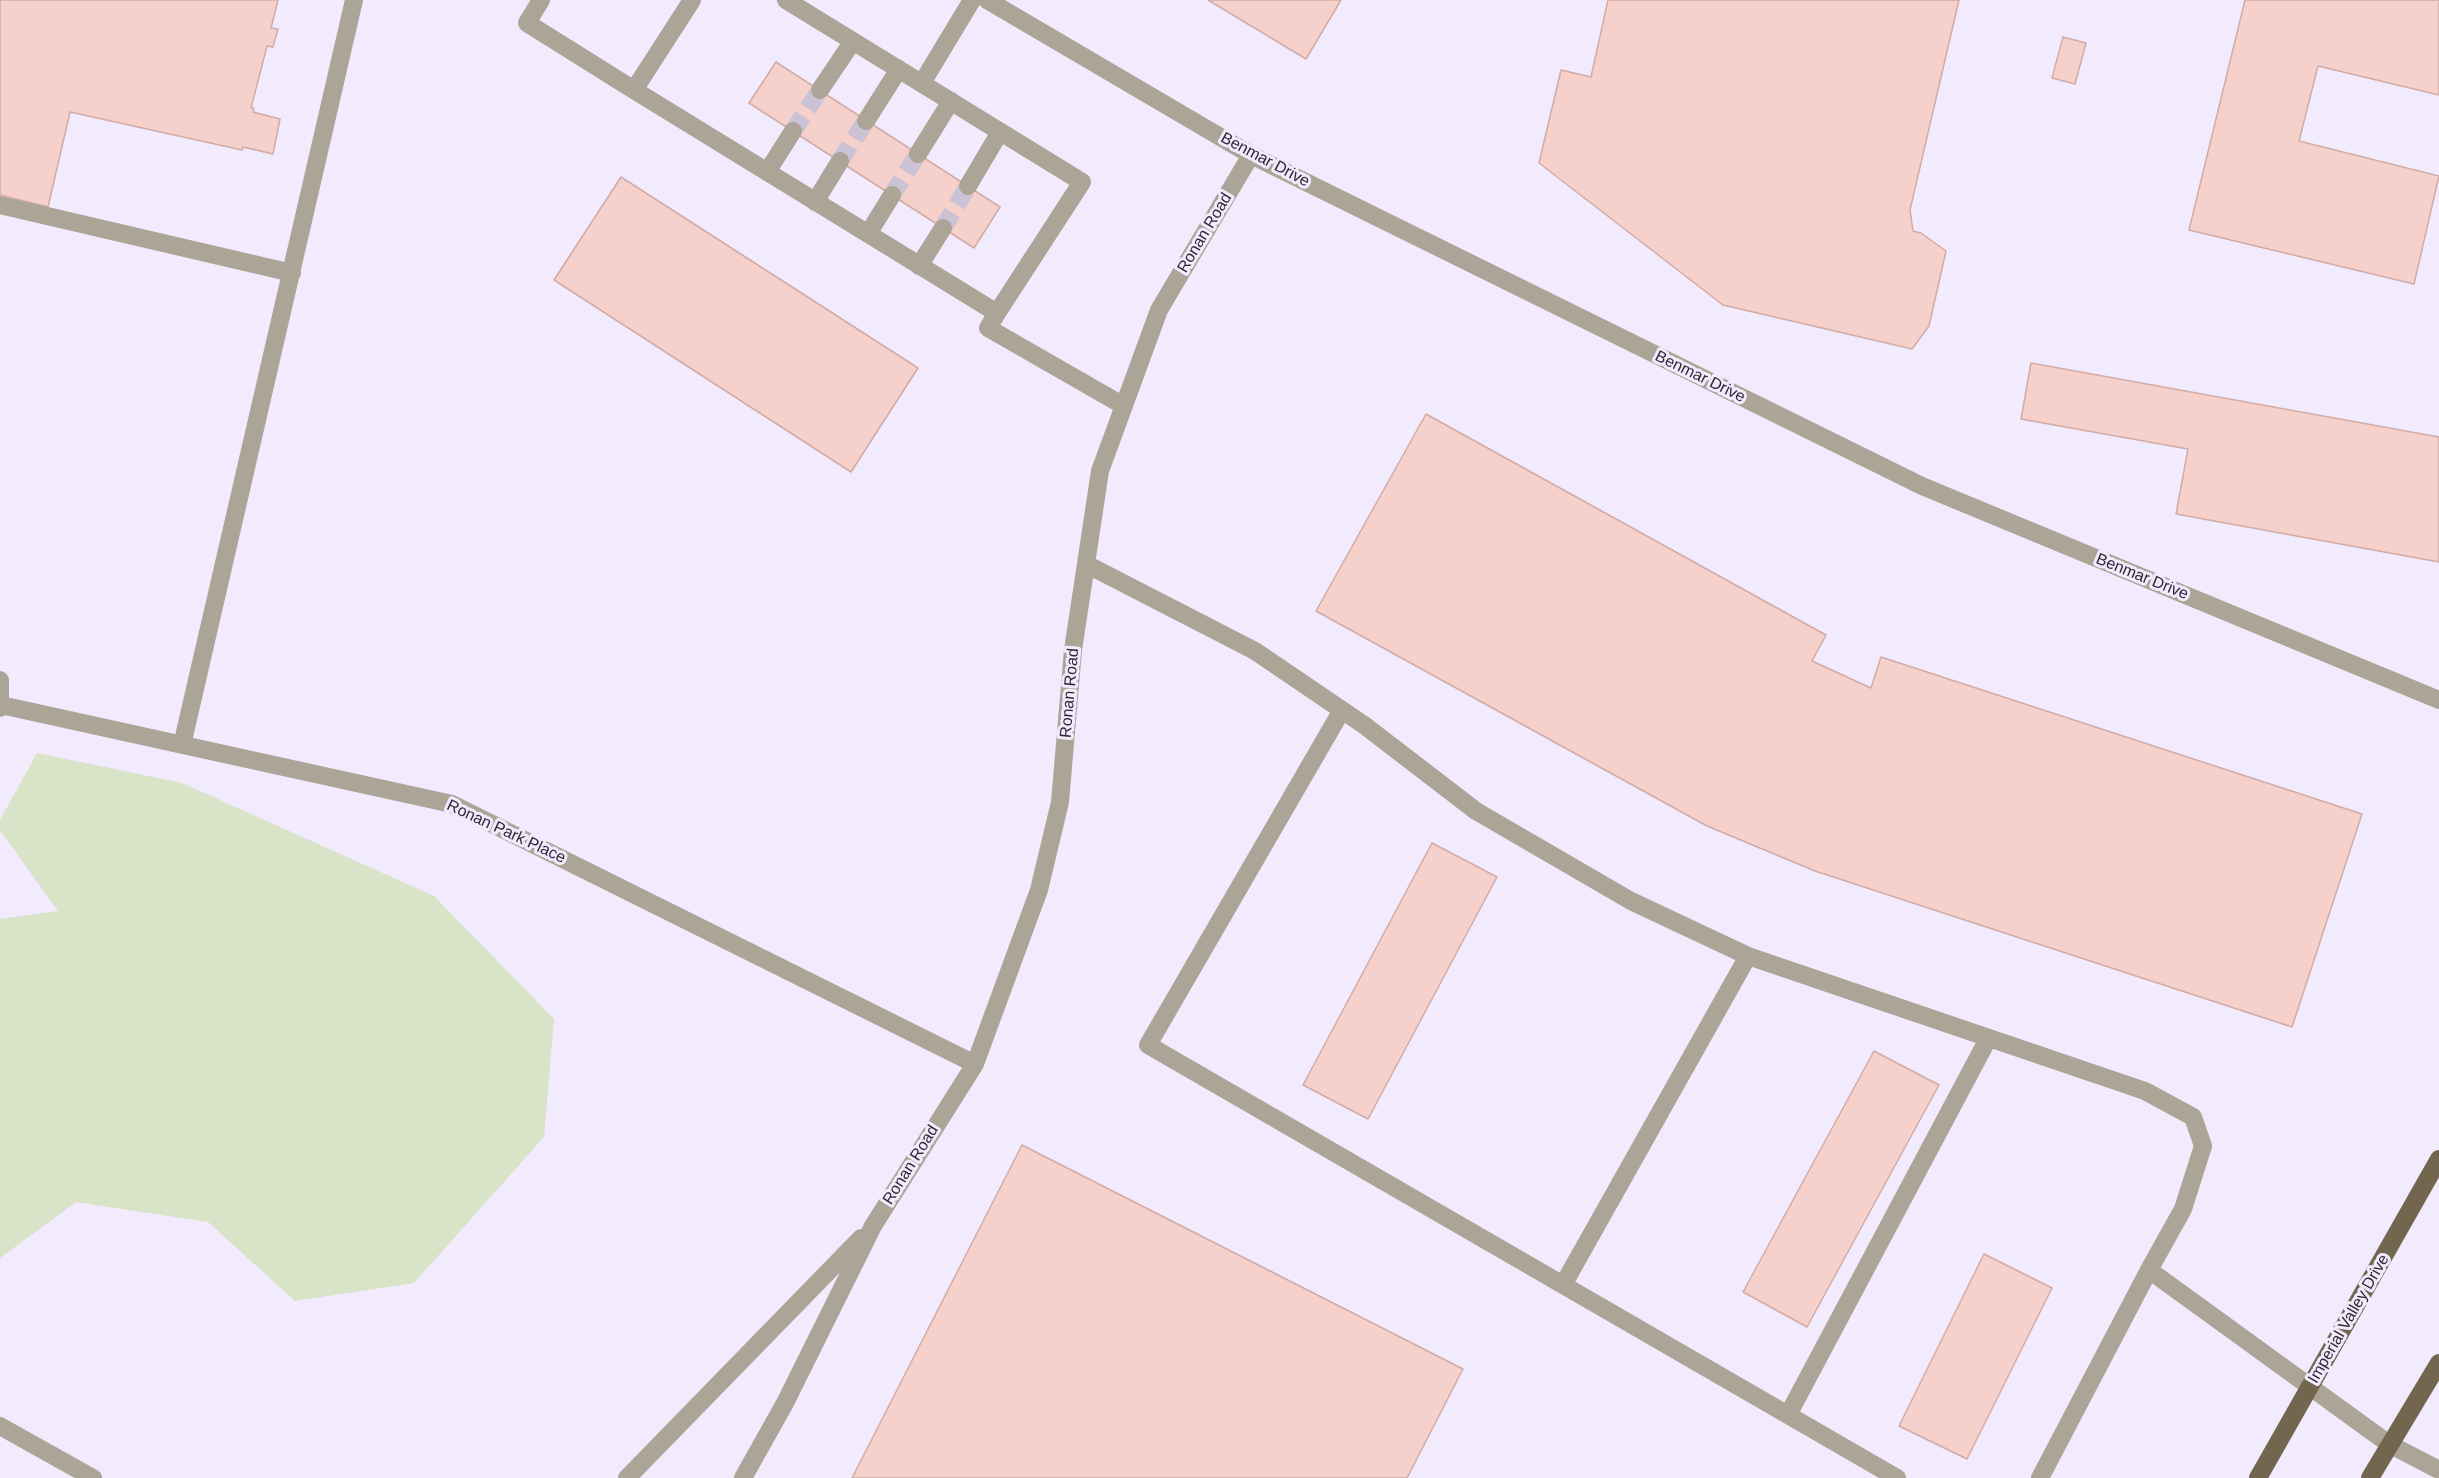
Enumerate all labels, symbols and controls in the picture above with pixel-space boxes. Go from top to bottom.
street label: Benmar Drive [1217,129,1313,191]
street label: Ronan Road [1174,190,1236,276]
street label: Benmar Drive [1652,347,1748,407]
street label: Benmar Drive [2093,550,2191,604]
street label: Ronan Road [1057,647,1083,739]
street label: Ronan Park Place [444,796,568,868]
street label: Ronan Road [879,1122,943,1208]
street label: Imperial Valley Drive [2304,1251,2394,1387]

